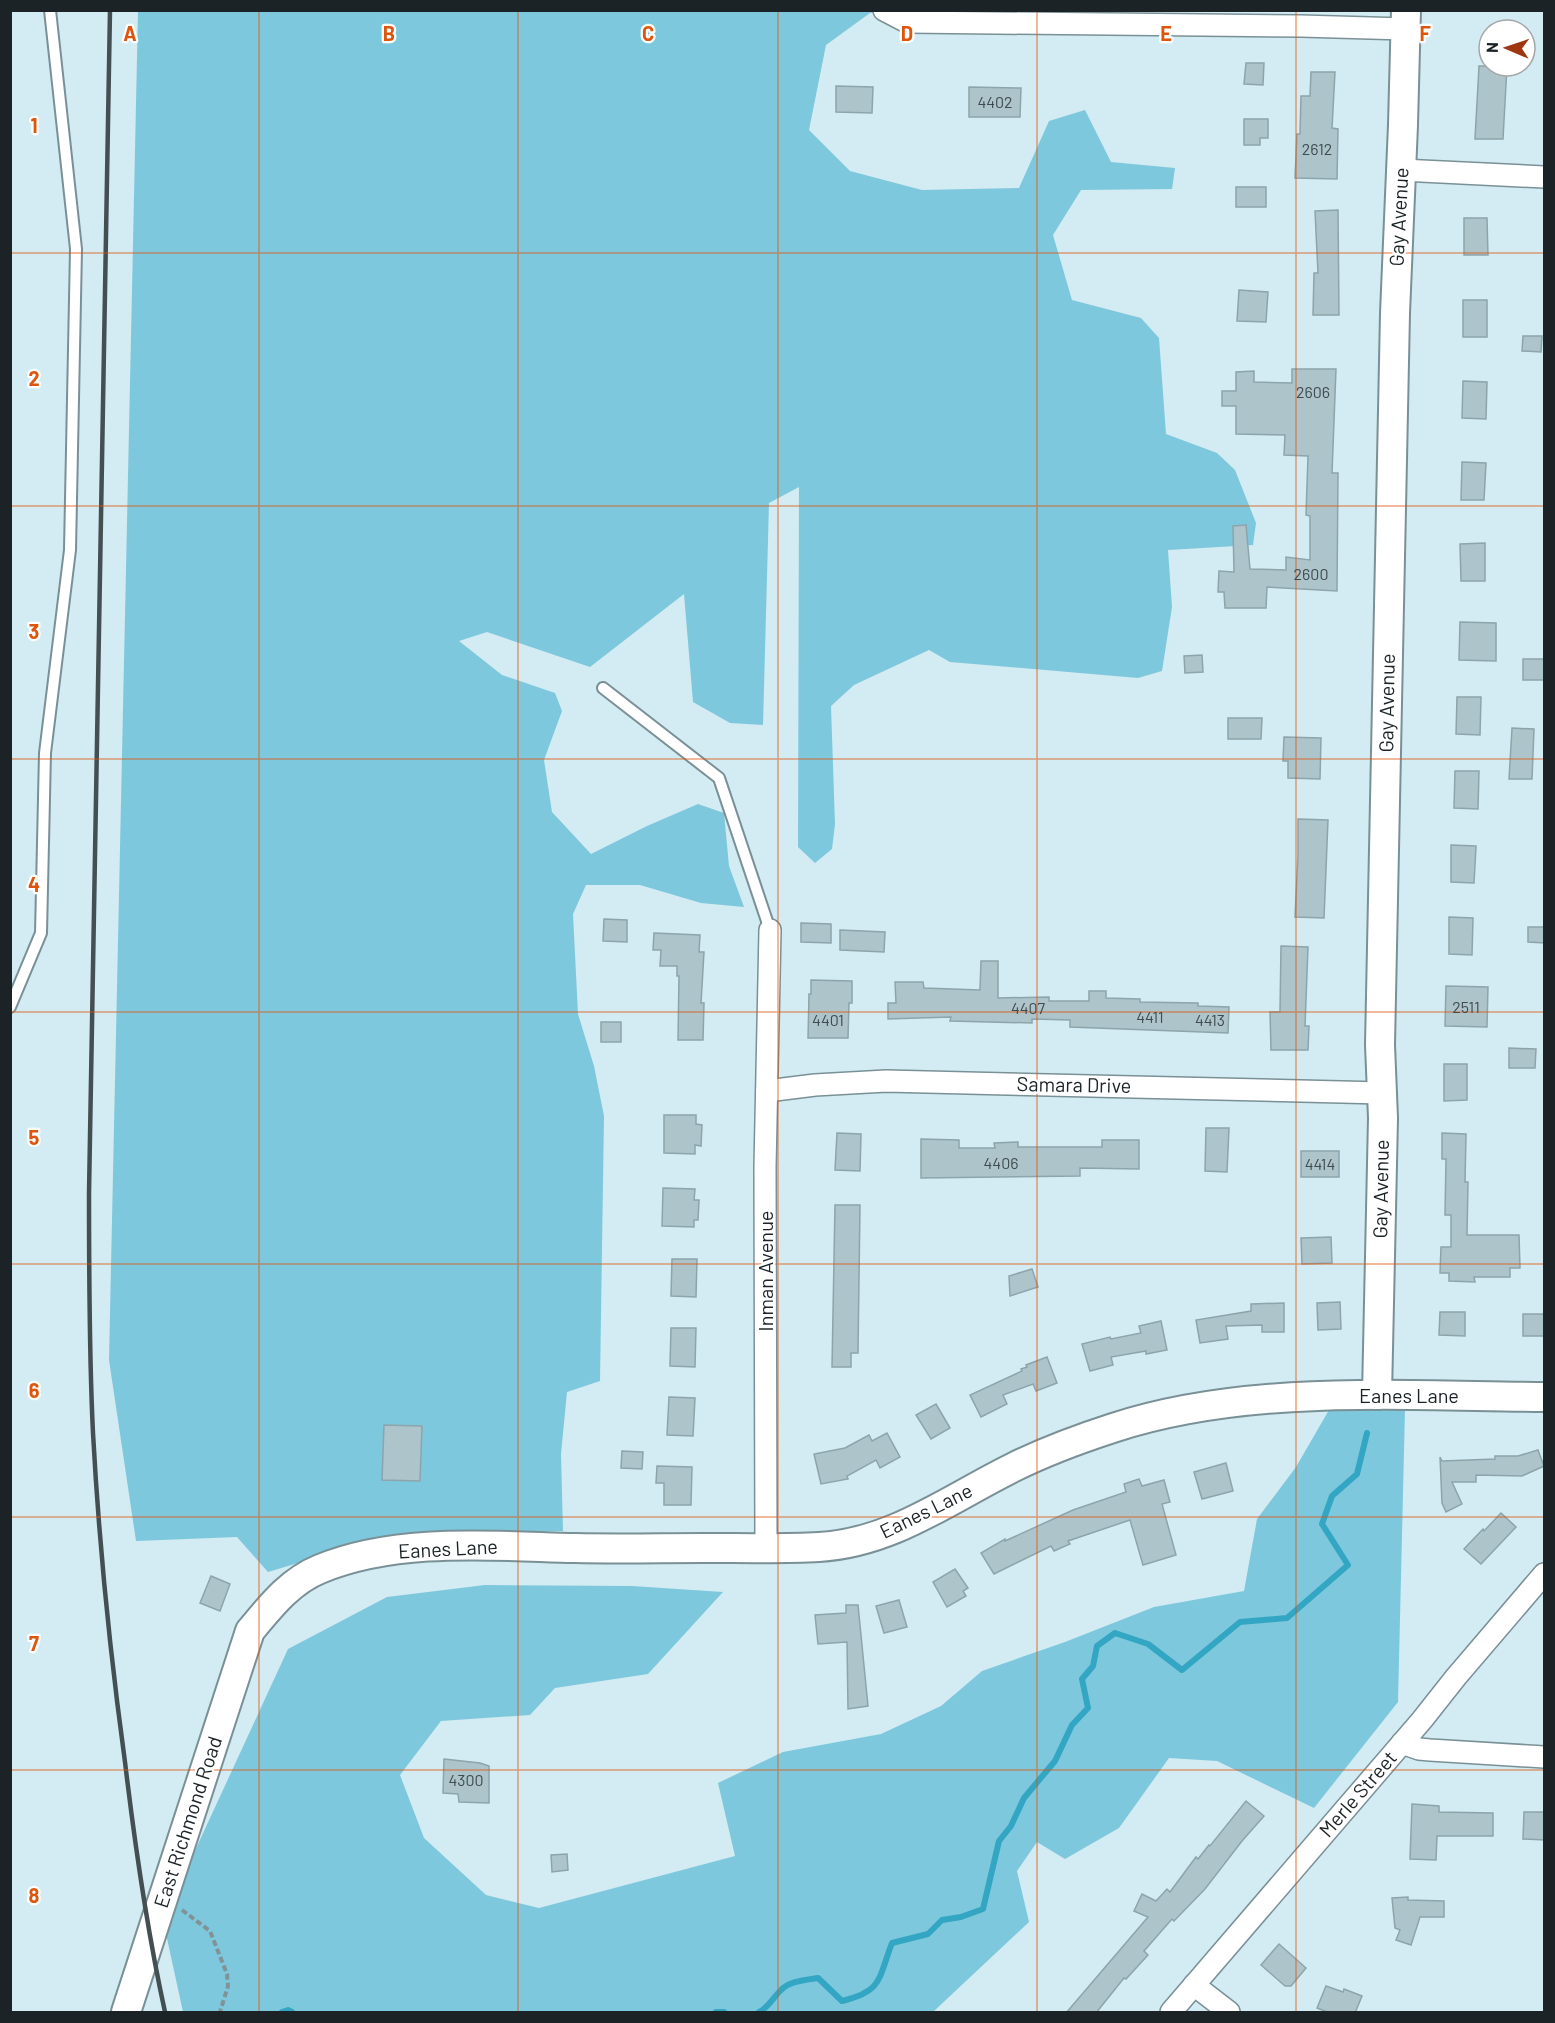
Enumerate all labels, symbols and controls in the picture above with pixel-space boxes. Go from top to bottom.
north arrow [1477,18,1537,78]
text: A [123,21,137,45]
text: B [383,21,395,45]
text: C [642,21,654,45]
text: D [901,21,913,45]
text: E [1160,21,1172,45]
text: F [1419,21,1431,45]
text: N [1482,42,1501,53]
house number: 4402 [977,92,1013,111]
text: 1 [30,113,38,137]
house number: 2612 [1302,139,1332,158]
street label: Gay Avenue [1383,167,1413,267]
text: 2 [28,366,40,390]
house number: 2606 [1296,382,1330,401]
house number: 2600 [1294,564,1328,583]
text: 3 [29,619,39,643]
street label: Gay Avenue [1373,653,1399,753]
text: 4 [28,872,40,896]
house number: 2511 [1452,997,1480,1016]
house number: 4407 [1011,998,1046,1017]
house number: 4411 [1136,1007,1164,1026]
house number: 4401 [812,1010,844,1029]
house number: 4413 [1195,1010,1225,1029]
street label: Samara Drive [1016,1071,1132,1097]
text: 5 [29,1125,40,1149]
street label: Gay Avenue [1367,1139,1393,1239]
house number: 4406 [984,1153,1018,1172]
house number: 4414 [1305,1154,1335,1173]
street label: Inman Avenue [753,1210,777,1332]
text: 6 [29,1378,40,1402]
street label: Eanes Lane [1359,1383,1459,1407]
street label: Eanes Lane [875,1477,976,1543]
street label: Eanes Lane [397,1533,498,1563]
text: 7 [29,1631,39,1655]
street label: East Richmond Road [148,1733,226,1910]
street label: Merle Street [1313,1745,1401,1841]
house number: 4300 [448,1770,484,1789]
text: 8 [29,1883,40,1907]

